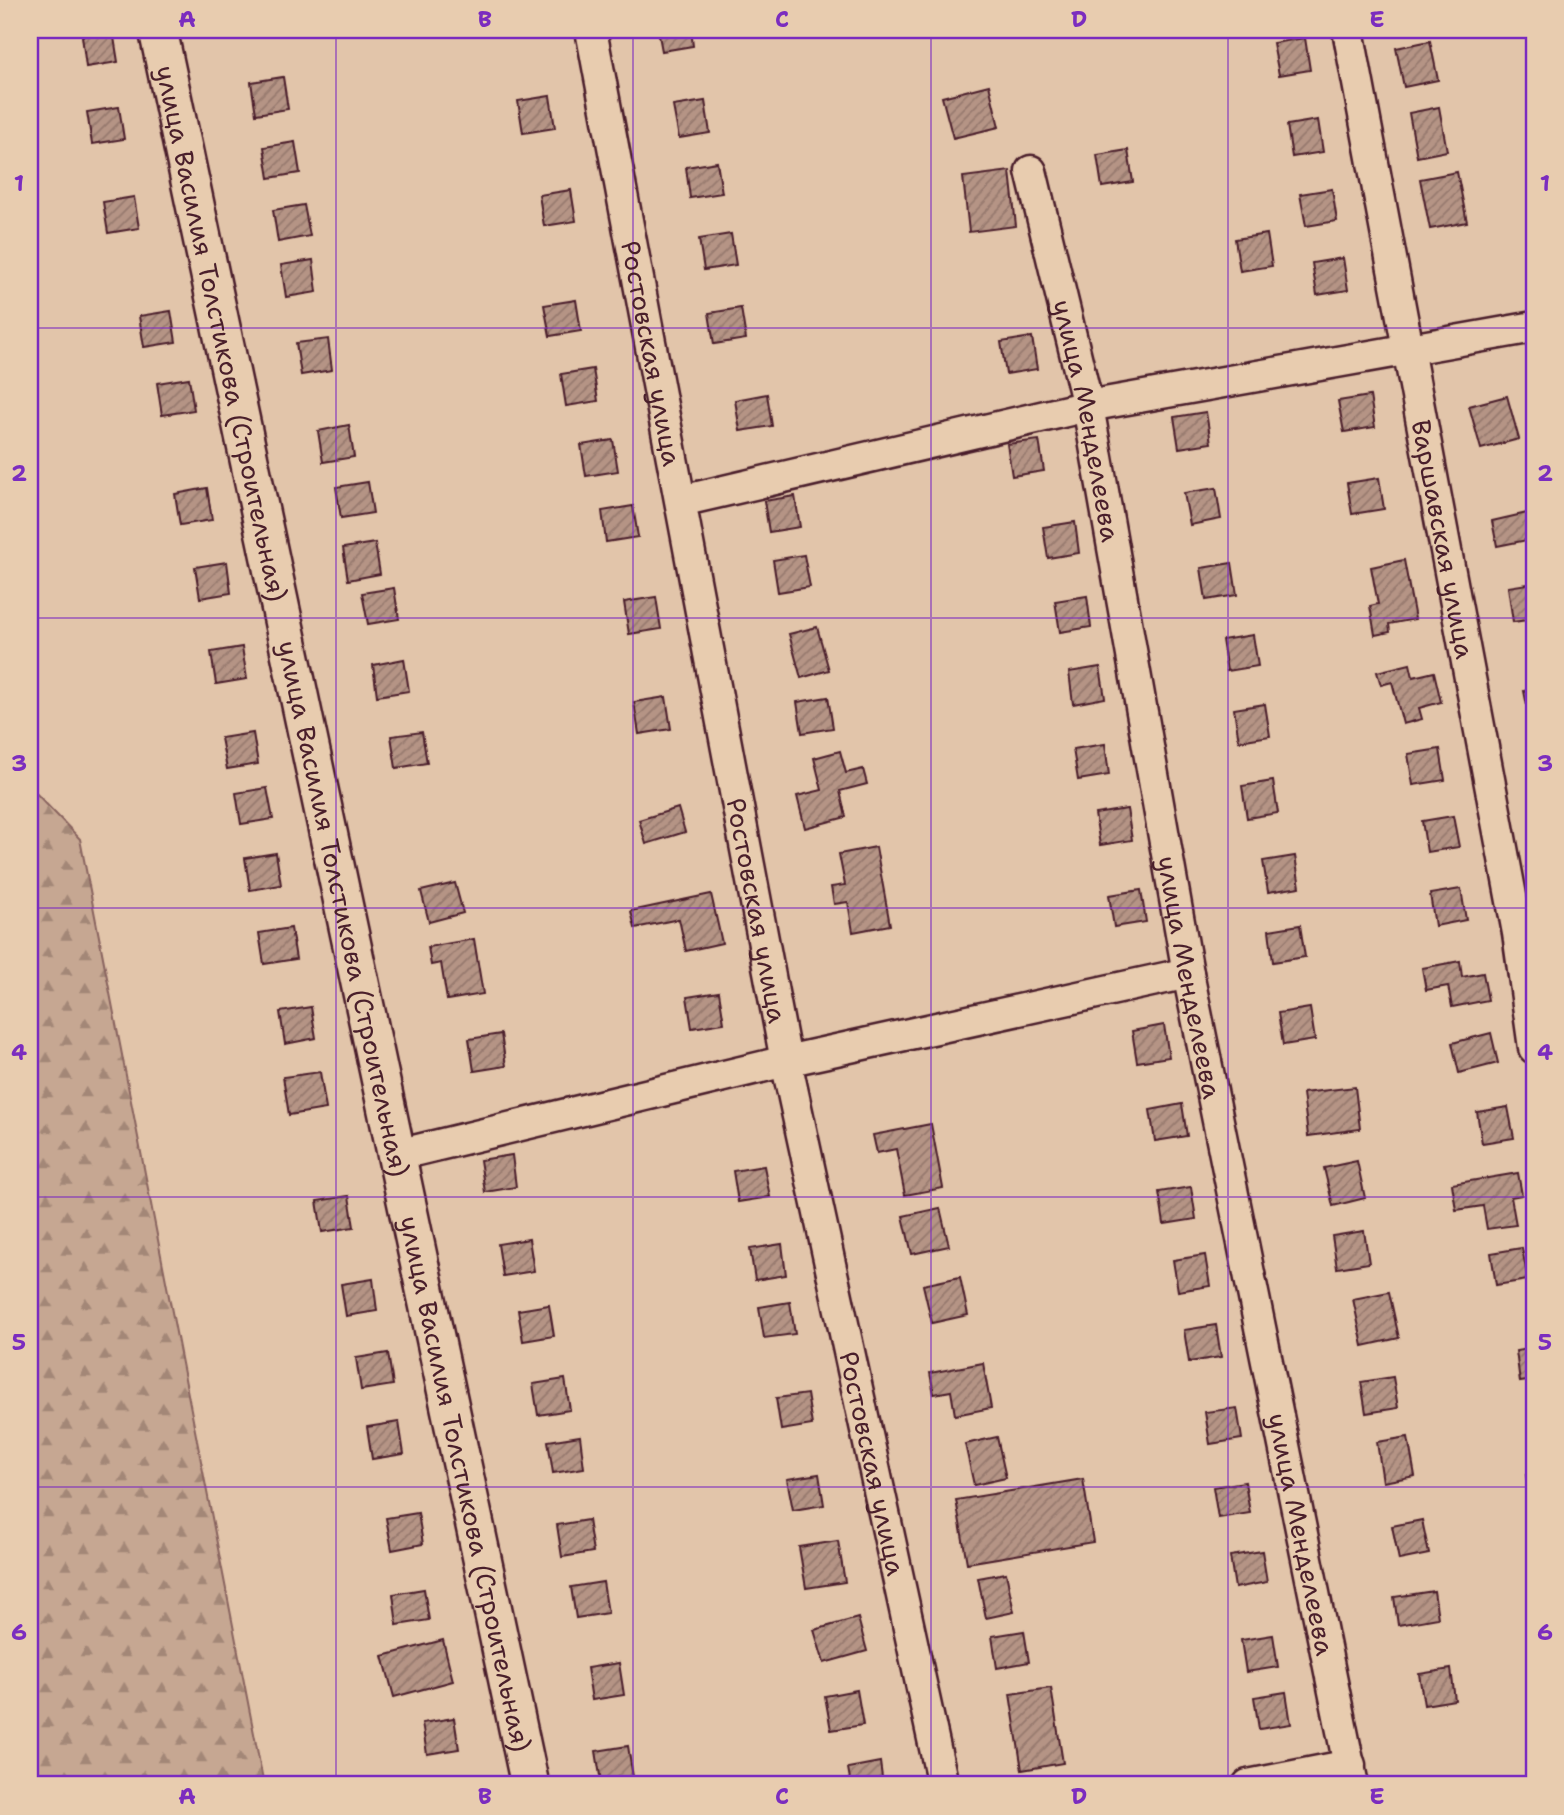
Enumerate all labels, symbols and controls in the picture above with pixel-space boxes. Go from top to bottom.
text: A [178,4,196,34]
text: B [478,4,492,34]
text: C [775,4,789,34]
text: D [1071,4,1087,34]
text: E [1369,4,1385,34]
street label: улица Василия Толстикова (Строительная) [148,62,296,604]
text: 1 [14,168,24,198]
text: 1 [1540,168,1550,198]
street label: Ростовская улица [614,238,691,469]
street label: улица Менделеева [1045,296,1129,544]
street label: Варшавская улица [1404,417,1483,662]
text: 2 [11,458,27,488]
text: 2 [1537,458,1553,488]
street label: улица Василия Толстикова (Строительная) [270,637,418,1180]
text: 3 [11,748,27,778]
text: 3 [1537,748,1553,778]
street label: Ростовская улица [719,795,796,1026]
street label: улица Менделеева [1150,853,1231,1102]
text: 4 [11,1037,27,1067]
text: 4 [1537,1037,1553,1067]
street label: улица Василия Толстикова (Строительная) [392,1213,540,1755]
text: 5 [12,1327,26,1357]
text: 5 [1538,1327,1552,1357]
street label: Ростовская улица [832,1348,915,1579]
street label: улица Менделеева [1260,1410,1344,1658]
text: 6 [11,1617,27,1647]
text: 6 [1537,1617,1553,1647]
text: A [178,1781,196,1811]
text: B [478,1781,492,1811]
text: C [775,1781,789,1811]
text: D [1071,1781,1087,1811]
text: E [1369,1781,1385,1811]

